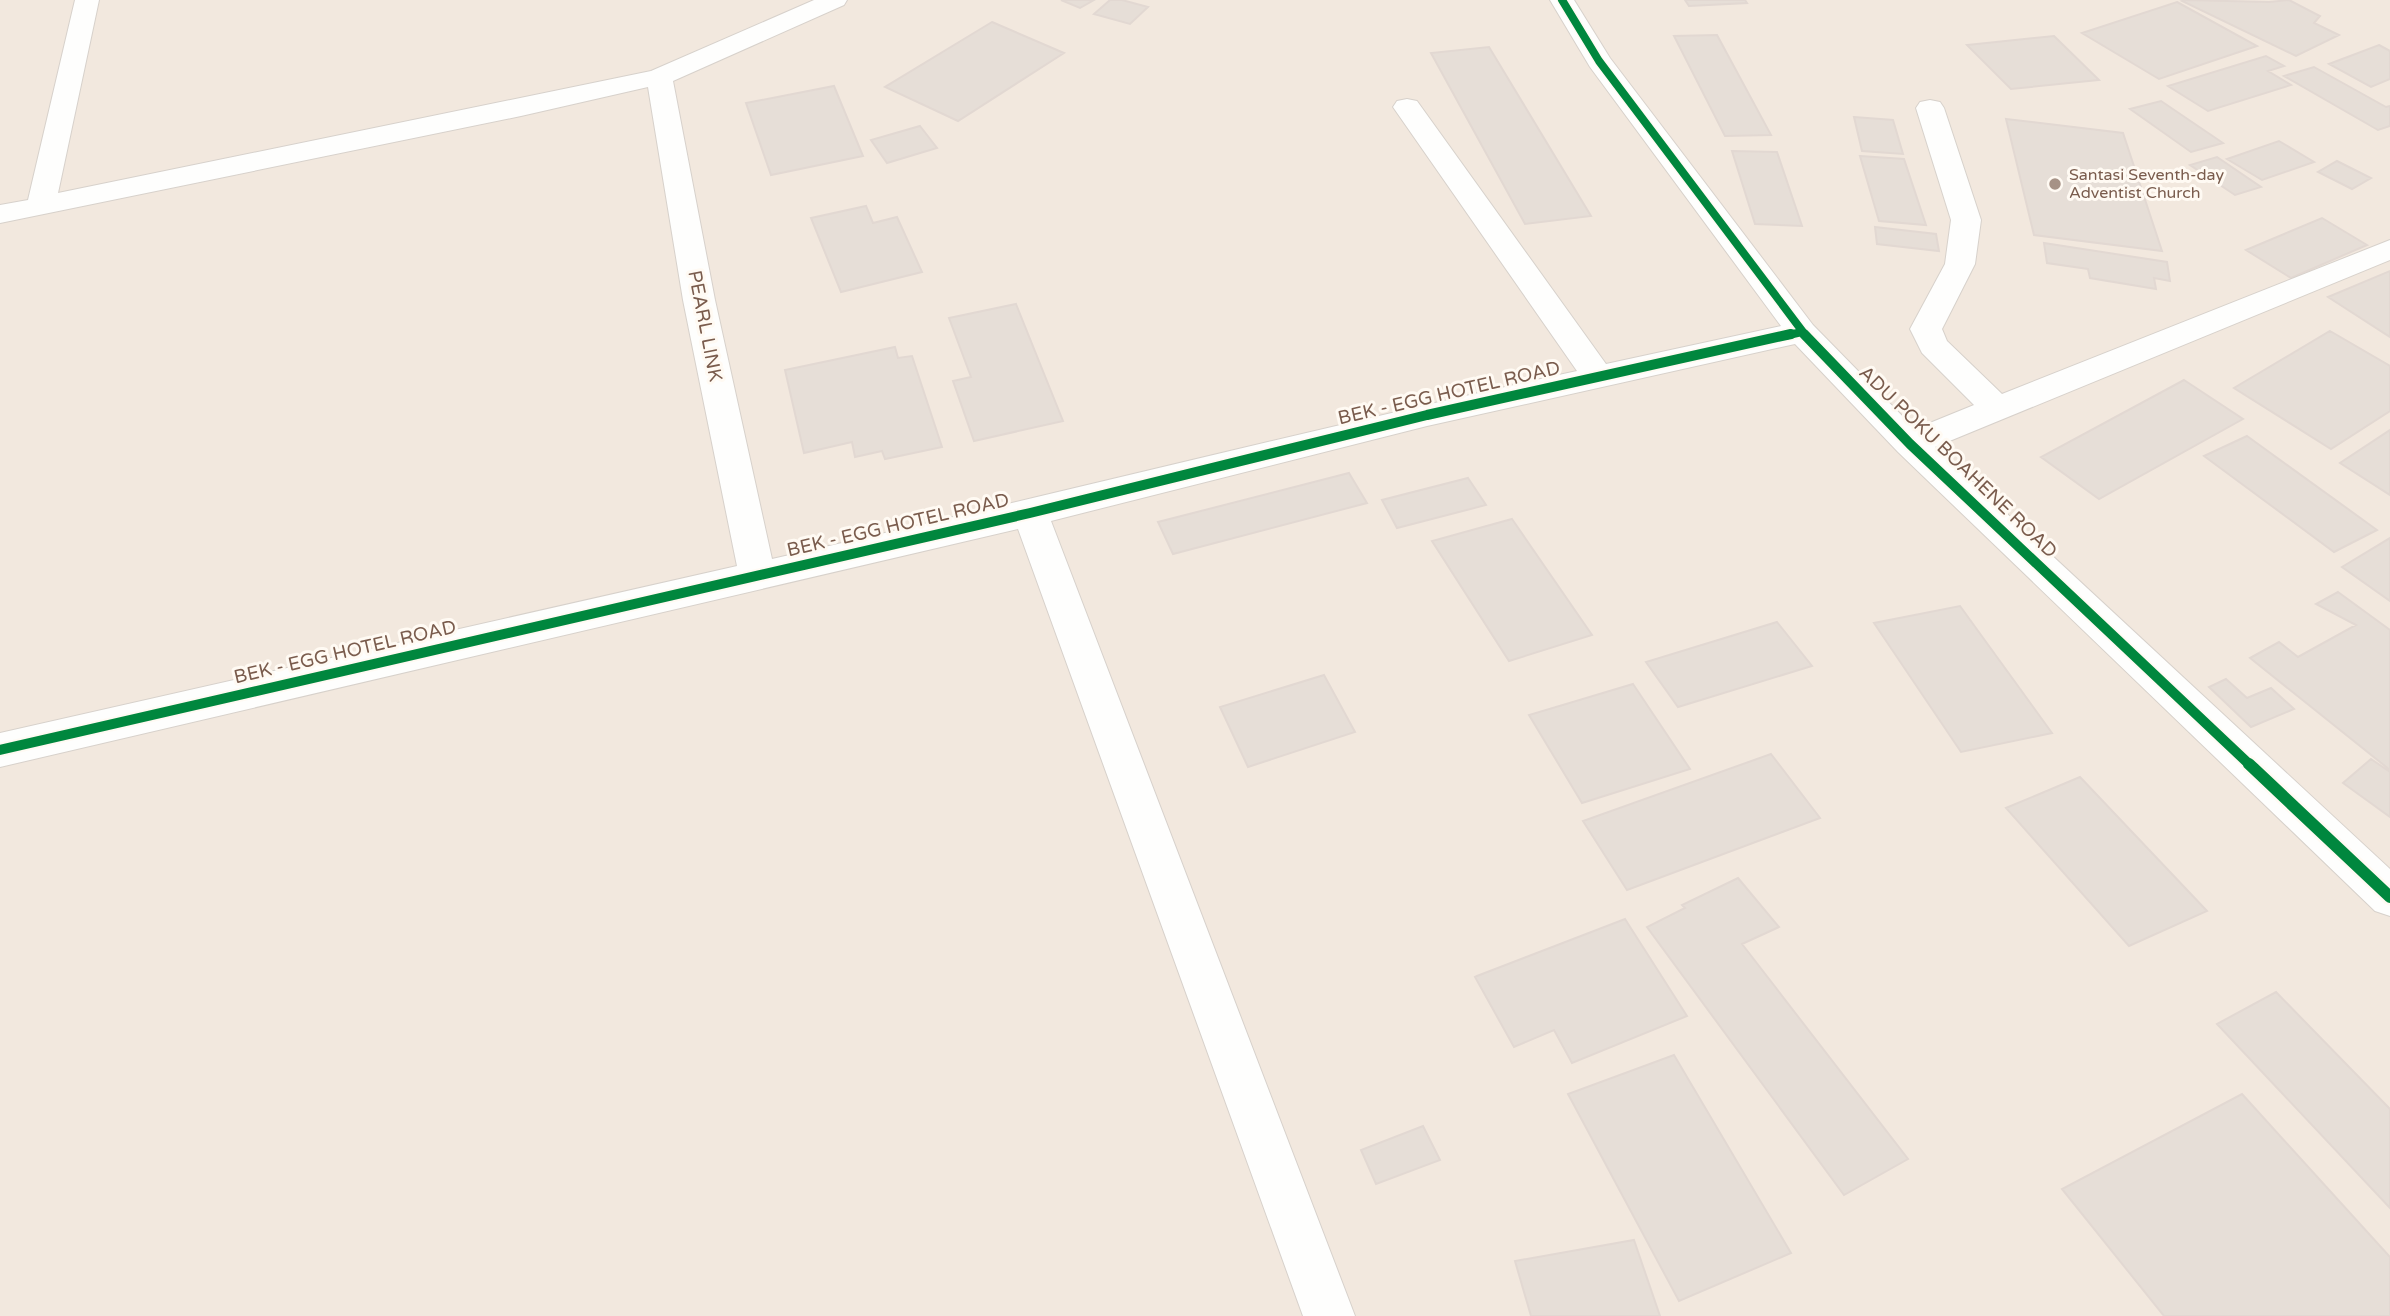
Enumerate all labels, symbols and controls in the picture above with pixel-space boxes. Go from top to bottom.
place label: Santasi Seventh-day Adventist Church [2069,165,2224,203]
marker: Santasi Seventh-day Adventist Church [2047,176,2063,192]
street label: PEARL LINK [683,269,727,384]
street label: BEK - EGG HOTEL ROAD [1336,357,1562,429]
street label: ADU POKU BOAHENE ROAD [1855,362,2061,562]
street label: BEK - EGG HOTEL ROAD [785,489,1011,561]
street label: BEK - EGG HOTEL ROAD [232,616,458,688]

